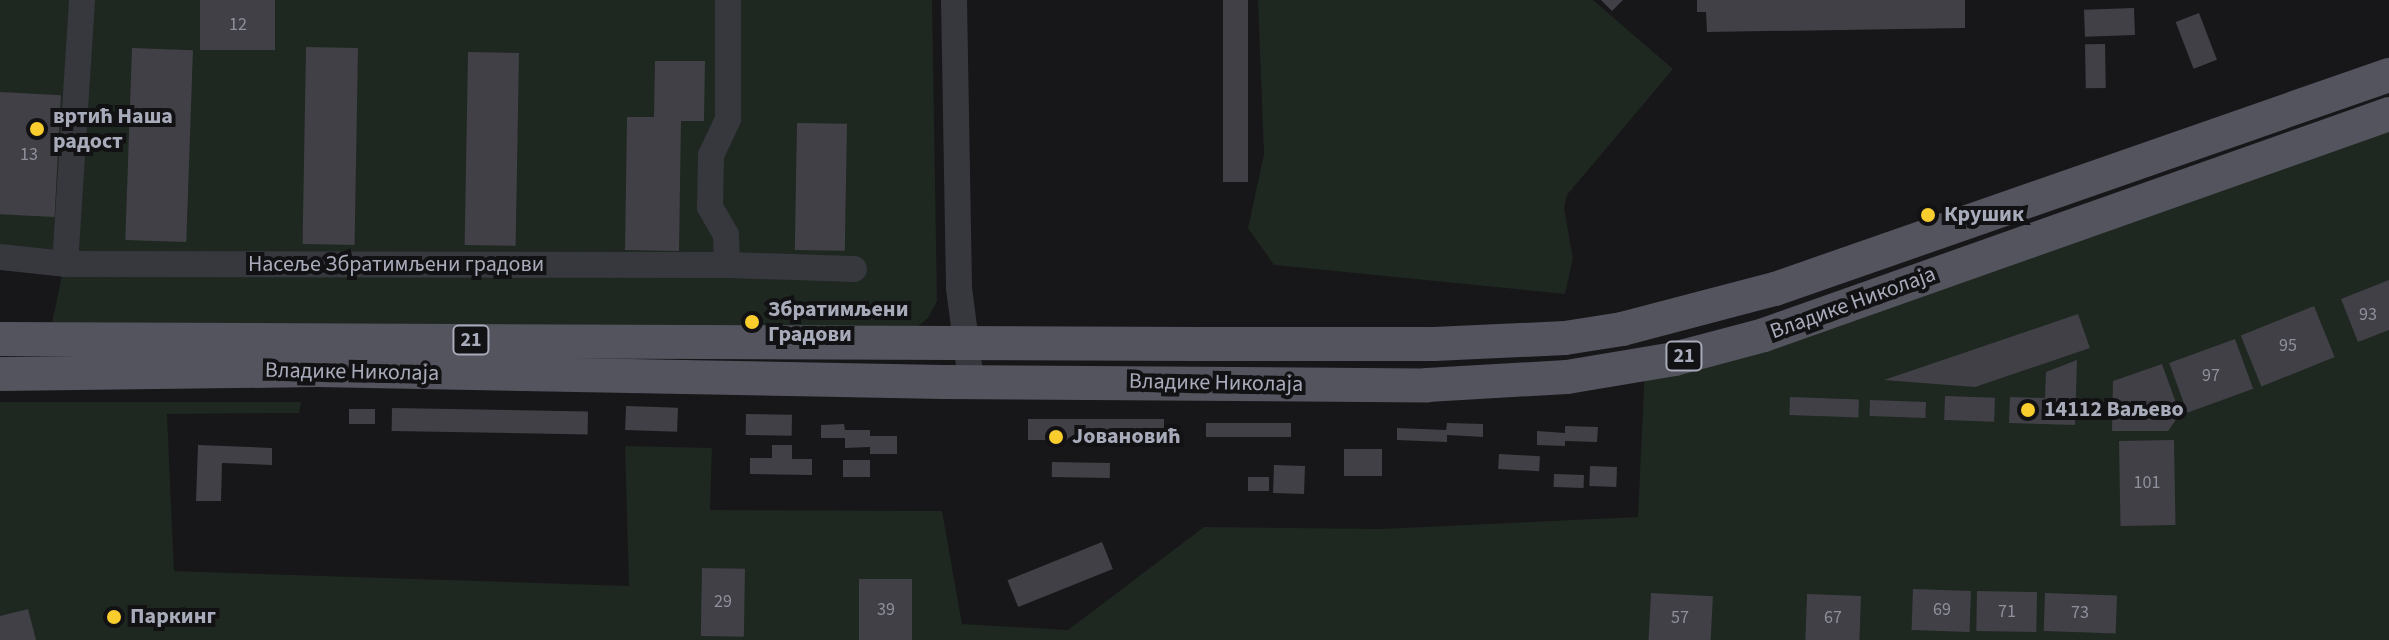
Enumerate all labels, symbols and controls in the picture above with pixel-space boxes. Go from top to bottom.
house number: 12 [229,14,247,36]
place label: вртић Наша радост [53,103,173,154]
marker: вртић Наша радост [28,120,46,138]
house number: 13 [20,144,38,166]
place label: Крушик [1944,202,2024,228]
marker: Крушик [1919,206,1937,224]
street label: Насеље Збратимљени градови [248,252,544,278]
street label: Владике Николаја [1767,261,1939,345]
place label: Збратимљени Градови [768,296,908,348]
house number: 93 [2359,304,2377,326]
marker: Збратимљени Градови [743,313,761,331]
road number: 21 [451,324,491,356]
house number: 95 [2279,335,2297,357]
road number: 21 [1664,340,1704,372]
street label: Владике Николаја [265,357,439,387]
house number: 97 [2202,365,2220,387]
street label: Владике Николаја [1129,368,1303,398]
place label: 14112 Ваљево [2044,397,2184,423]
marker: 14112 Ваљево [2019,401,2037,419]
place label: Јовановић [1072,424,1181,450]
marker: Јовановић [1047,428,1065,446]
house number: 101 [2134,472,2160,494]
house number: 29 [714,591,732,613]
house number: 39 [877,599,895,621]
house number: 69 [1933,599,1951,621]
house number: 71 [1998,601,2016,623]
house number: 73 [2071,602,2089,624]
place label: Паркинг [130,604,216,630]
house number: 57 [1671,607,1689,629]
house number: 67 [1824,607,1842,629]
marker: Паркинг [105,608,123,626]

